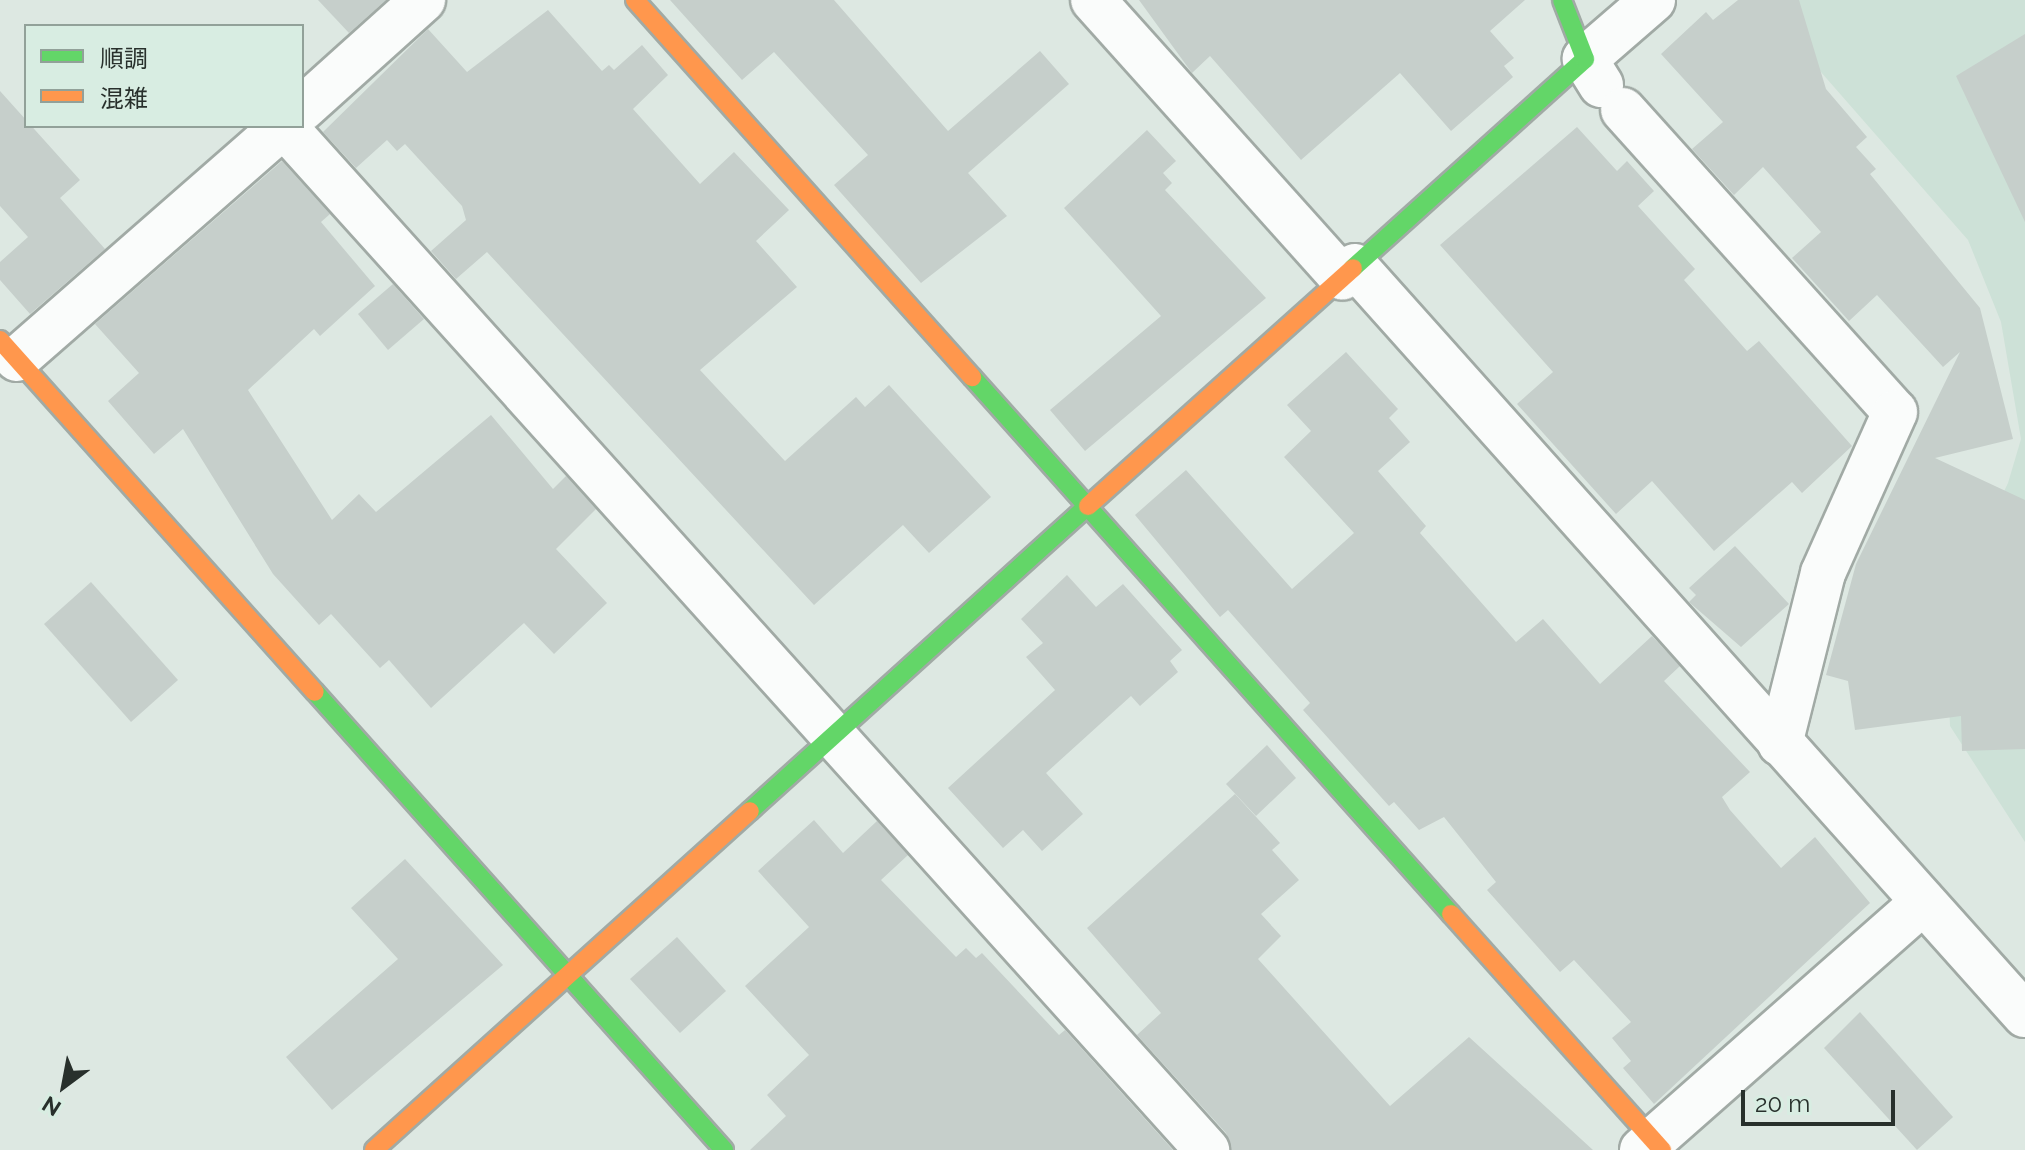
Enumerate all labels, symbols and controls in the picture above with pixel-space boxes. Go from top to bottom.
legend [24,24,304,128]
text: 順調 [100,44,148,73]
text: 混雑 [100,84,148,113]
north arrow [24,1046,104,1126]
scale bar [1745,1074,1899,1124]
text: 20 m [1755,1089,1810,1118]
text: N [37,1091,65,1122]

